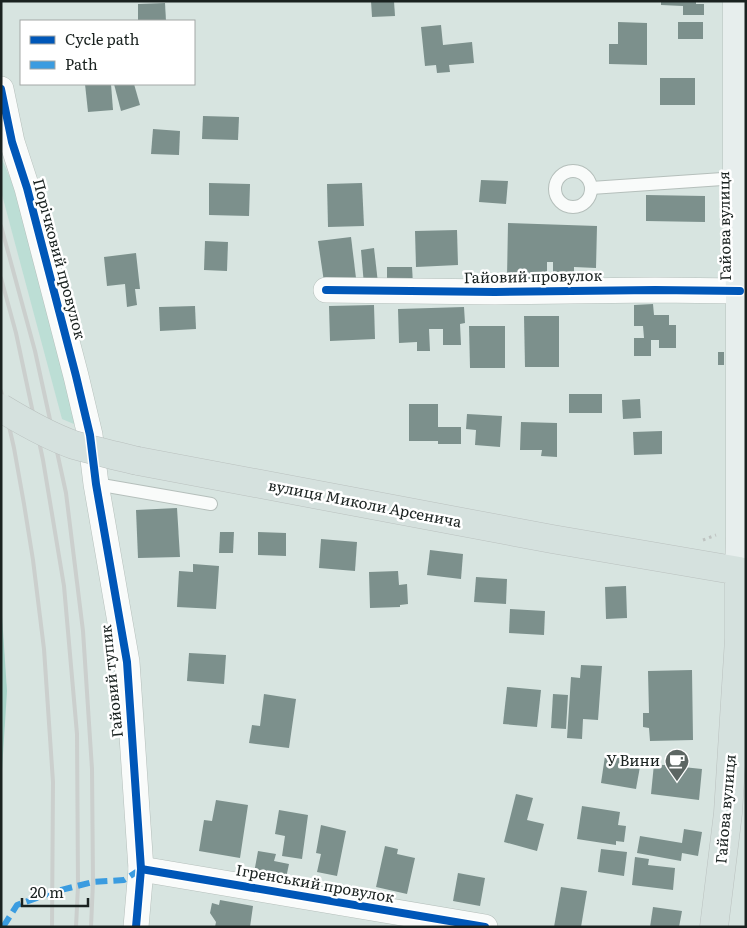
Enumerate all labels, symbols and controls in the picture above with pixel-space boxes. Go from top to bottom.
legend [20,20,195,85]
text: Cycle path [65,27,140,50]
text: Path [65,52,98,75]
street label: Гайова вулиця [711,171,736,281]
street label: Порічковий провулок [28,175,93,342]
street label: Гайовий провулок [463,263,603,288]
street label: вулиця Миколи Арсенича [267,472,465,533]
street label: Гайовий тупик [93,623,128,739]
place label: У Вини [606,748,660,771]
cafe icon: У Вини [664,748,690,782]
street label: Гайова вулиця [708,753,741,865]
street label: Ігренський провулок [234,857,396,908]
scale bar [22,876,89,908]
text: 20 m [30,880,64,903]

